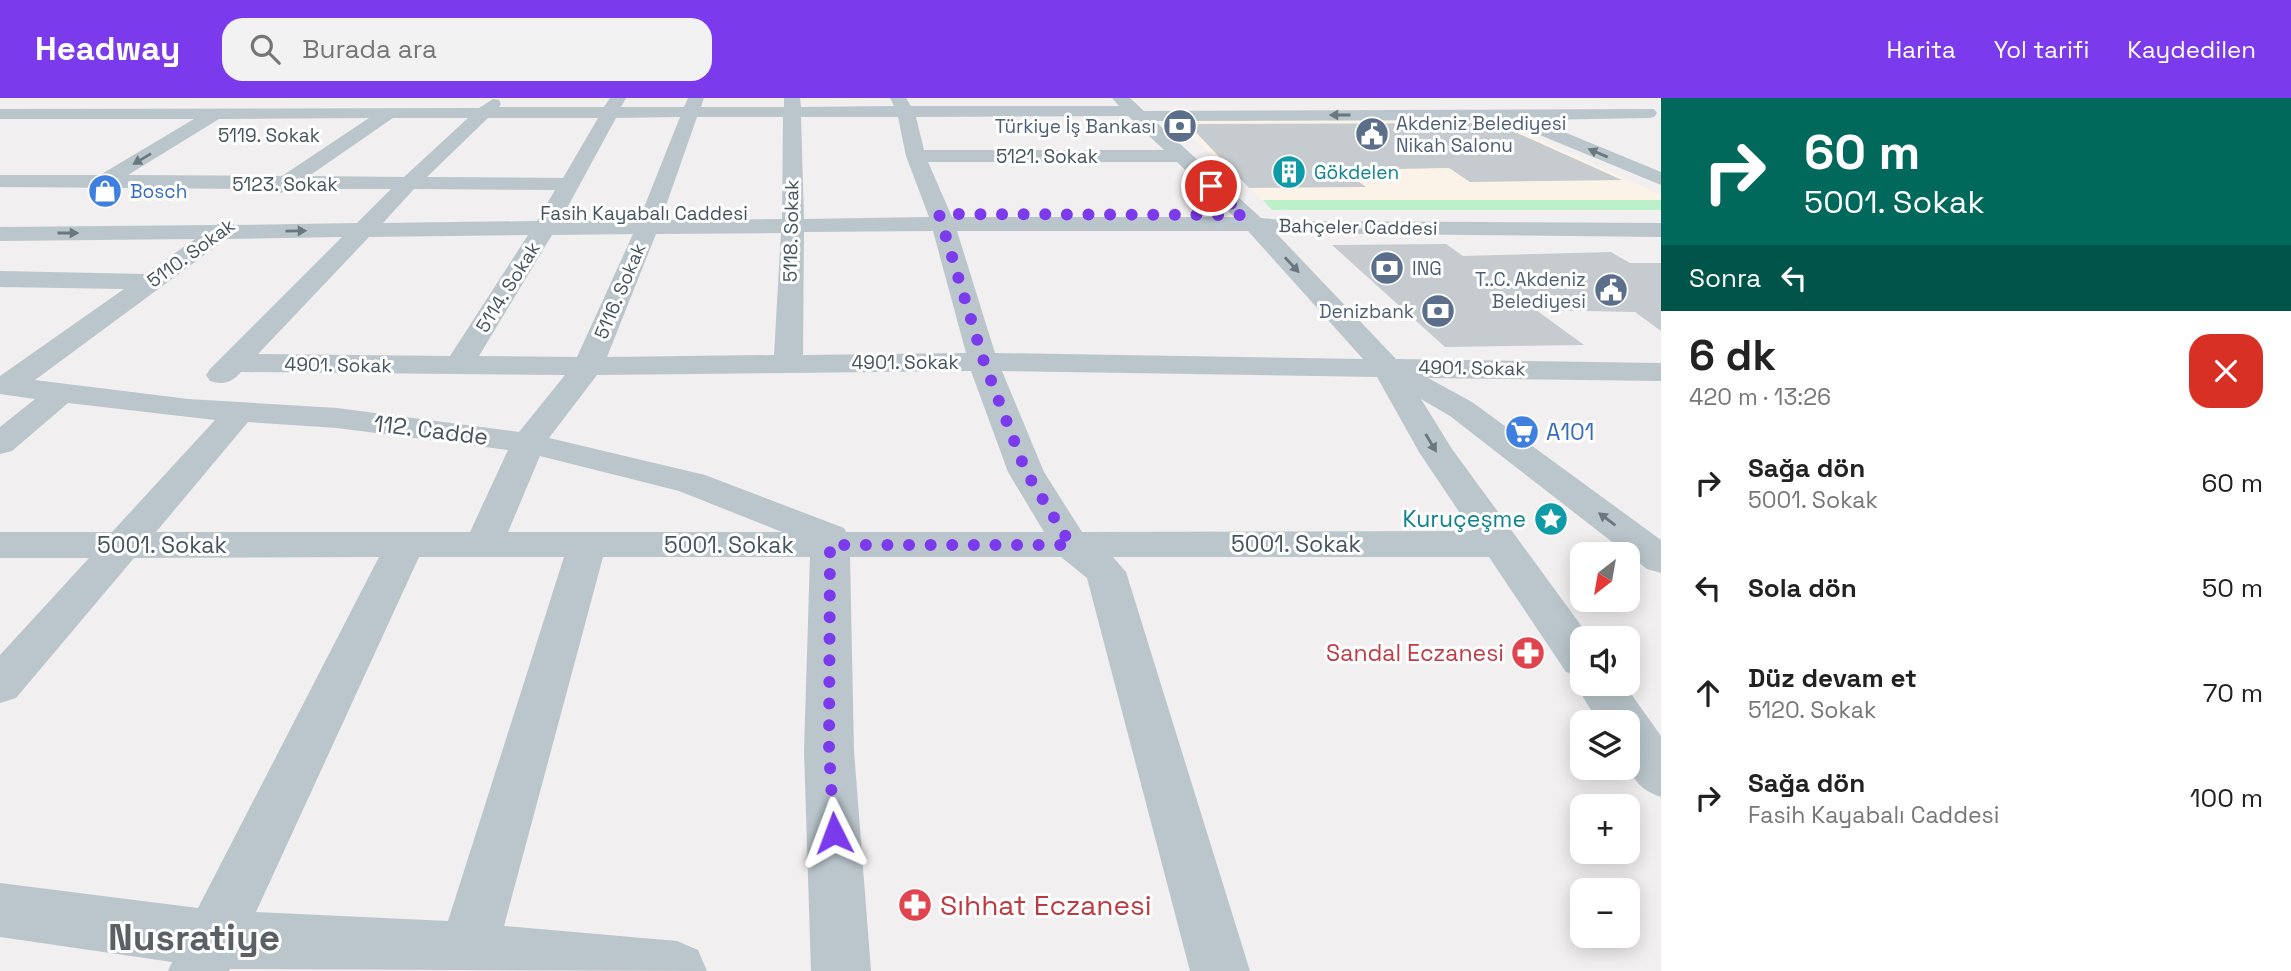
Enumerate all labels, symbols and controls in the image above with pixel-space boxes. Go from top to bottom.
search box [222,18,712,81]
text: Headway [35,28,180,70]
icon: search [246,30,284,68]
text: Burada ara [302,32,437,66]
text: Harita [1886,34,1956,65]
text: Yol tarifi [1994,34,2089,65]
text: Kaydedilen [2127,34,2256,65]
bank icon: Türkiye İş Bankası [1161,107,1199,145]
one-way arrow [1329,109,1351,121]
place label: Akdeniz Belediyesi Nikah Salonu [1396,111,1566,158]
place label: Türkiye İş Bankası [995,114,1156,139]
public building icon: Akdeniz Belediyesi Nikah Salonu [1353,115,1391,153]
text: 60 m [1804,121,1920,183]
street label: 5119. Sokak [218,123,320,148]
icon: right [1689,126,1780,217]
street label: 5121. Sokak [996,144,1098,169]
one-way arrow [1588,147,1608,159]
one-way arrow [132,152,151,165]
building icon: Gökdelen [1270,153,1308,191]
pin [1181,156,1241,216]
place label: Gökdelen [1314,160,1399,185]
icon: arrive [1192,167,1230,205]
shop icon: Bosch [86,172,124,210]
street label: 5123. Sokak [232,172,338,197]
place label: Bosch [130,179,187,204]
street label: 5118. Sokak [778,180,804,282]
text: 5001. Sokak [1804,182,1985,222]
street label: Fasih Kayabalı Caddesi [540,201,748,226]
street label: 5110. Sokak [142,213,240,293]
street label: Bahçeler Caddesi [1278,213,1438,241]
one-way arrow [285,225,307,237]
one-way arrow [57,227,79,239]
street label: 5114. Sokak [470,237,546,337]
street label: 5116. Sokak [589,239,651,343]
bank icon: ING [1368,249,1406,287]
one-way arrow [1283,256,1299,273]
place label: ING [1412,256,1442,281]
icon: left [1775,259,1813,297]
text: Sonra [1689,261,1761,295]
place label: T..C. Akdeniz Belediyesi [1475,267,1586,314]
public building icon: T..C. Akdeniz Belediyesi [1592,271,1630,309]
bank icon: Denizbank [1419,292,1457,330]
place label: Denizbank [1319,299,1414,324]
text: 6 dk [1689,329,1776,382]
button: close [2189,334,2263,408]
street label: 4901. Sokak [851,350,959,375]
street label: 4901. Sokak [284,352,392,378]
street label: 4901. Sokak [1418,355,1526,381]
text: 420 m · 13:26 [1689,382,1831,412]
street label: 112. Cadde [372,408,490,452]
supermarket icon: A101 [1503,413,1541,451]
place label: A101 [1546,417,1594,447]
one-way arrow [1425,434,1437,453]
text: Sağa dön [1748,451,1865,485]
icon: right [1689,464,1727,502]
text: 60 m [2201,466,2263,500]
text: 5001. Sokak [1748,485,1878,515]
place icon: Kuruçeşme [1532,500,1570,538]
place label: Kuruçeşme [1402,504,1526,534]
one-way arrow [1598,512,1616,527]
street label: 5001. Sokak [1231,529,1361,559]
street label: 5001. Sokak [97,530,227,560]
street label: 5001. Sokak [664,530,794,560]
north arrow [1570,542,1640,612]
map controls [1570,542,1640,948]
icon: left [1689,569,1727,607]
text: Sola dön [1748,571,1857,605]
text: 50 m [2202,571,2263,605]
button: sound [1570,626,1640,696]
pharmacy icon: Sandal Eczanesi [1509,634,1547,672]
place label: Sandal Eczanesi [1326,638,1504,668]
text: Düz devam et [1748,661,1917,695]
icon: ahead [1689,674,1727,712]
text: 70 m [2203,676,2263,710]
text: 5120. Sokak [1748,695,1876,725]
button: layers [1570,710,1640,780]
text: Sağa dön [1748,766,1865,800]
icon: right [1689,779,1727,817]
text: 100 m [2190,781,2263,815]
button: + [1570,794,1640,864]
position arrow [797,796,871,870]
text: Fasih Kayabalı Caddesi [1748,800,1999,830]
button: − [1570,878,1640,948]
pharmacy icon: Sıhhat Eczanesi [896,886,934,924]
place label: Sıhhat Eczanesi [940,887,1152,923]
district label: Nusratiye [108,914,280,961]

